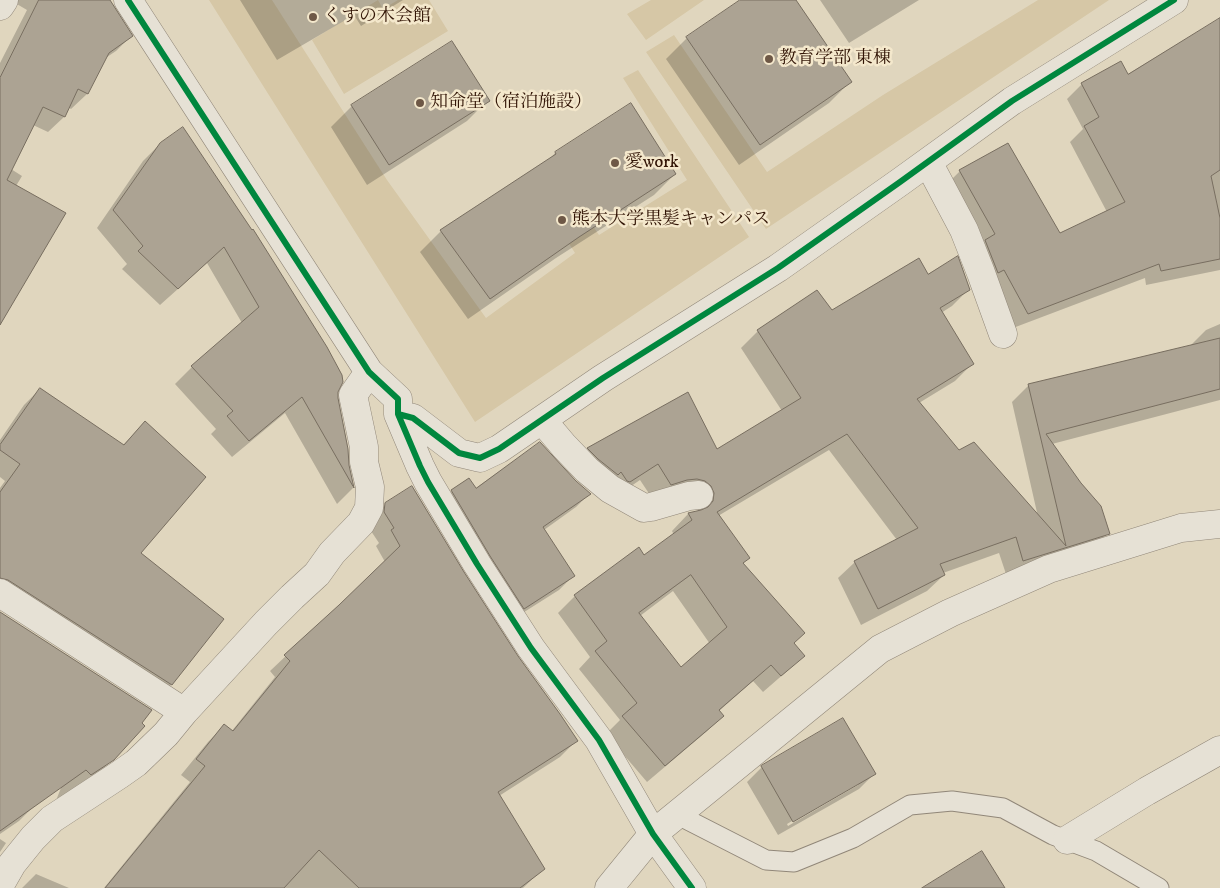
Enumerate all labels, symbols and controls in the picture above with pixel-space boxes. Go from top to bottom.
place label: くすの木会館 [323,6,431,28]
marker: くすの木会館 [307,11,319,23]
place label: 教育学部 東棟 [779,48,891,70]
marker: 教育学部 東棟 [763,53,775,65]
place label: 知命堂（宿泊施設） [430,92,592,114]
marker: 知命堂（宿泊施設） [414,97,426,109]
place label: 愛work [625,152,679,174]
marker: 愛work [609,157,621,169]
place label: 熊本大学黒髪キャンパス [572,209,770,231]
marker: 熊本大学黒髪キャンパス [556,214,568,226]

